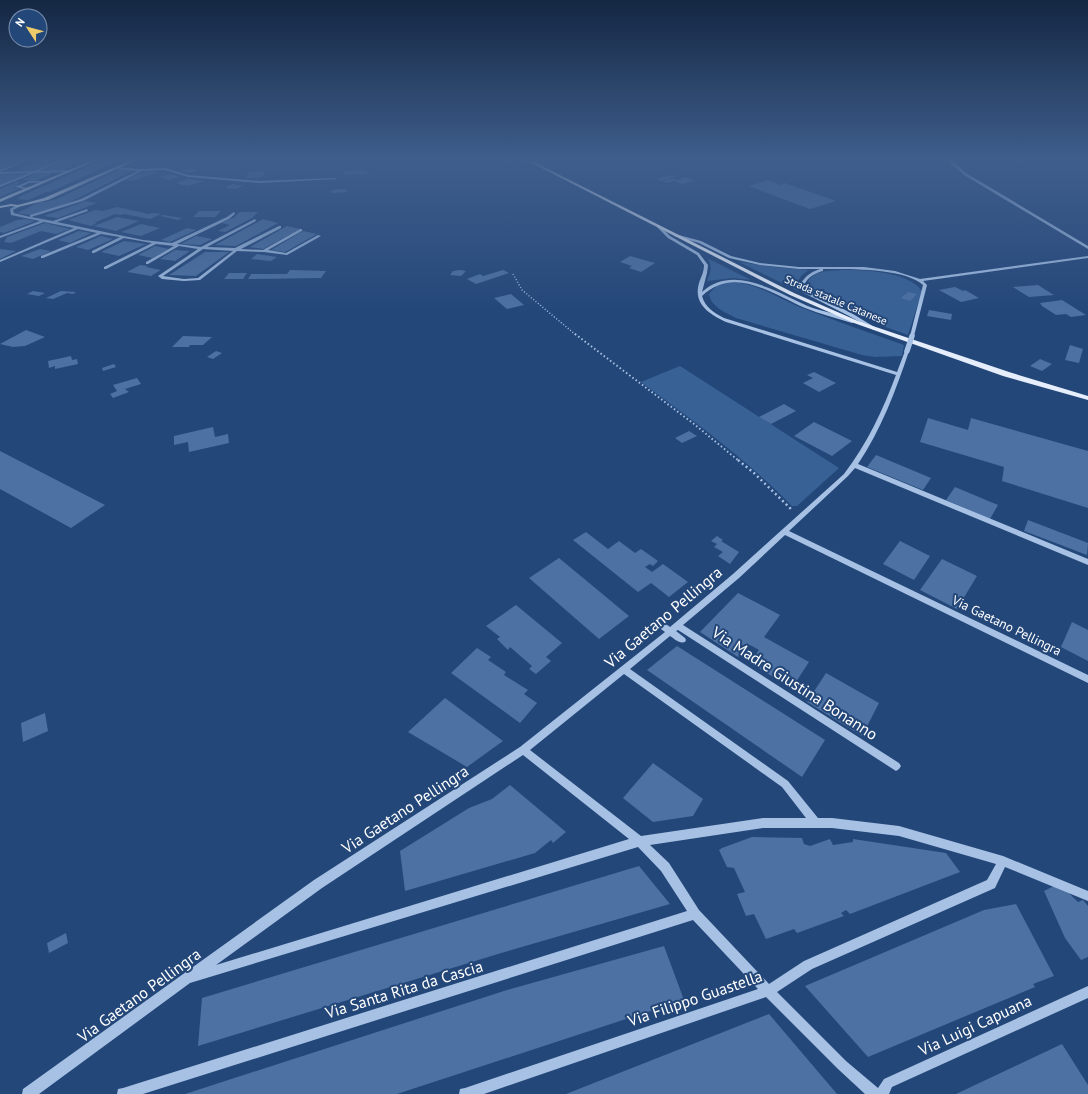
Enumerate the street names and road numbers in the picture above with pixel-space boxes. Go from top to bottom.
street label: Strada statale Catanese [782,272,890,328]
street label: Via Gaetano Pellingra [599,562,726,673]
street label: Via Gaetano Pellingra [948,591,1064,659]
street label: Via Madre Giustina Bonanno [708,621,882,744]
street label: Via Gaetano Pellingra [337,761,472,858]
street label: Via Gaetano Pellingra [73,944,204,1047]
street label: Via Santa Rita da Cascia [322,956,485,1023]
street label: Via Filippo Guastella [624,966,765,1031]
street label: Via Luigi Capuana [914,990,1035,1060]

